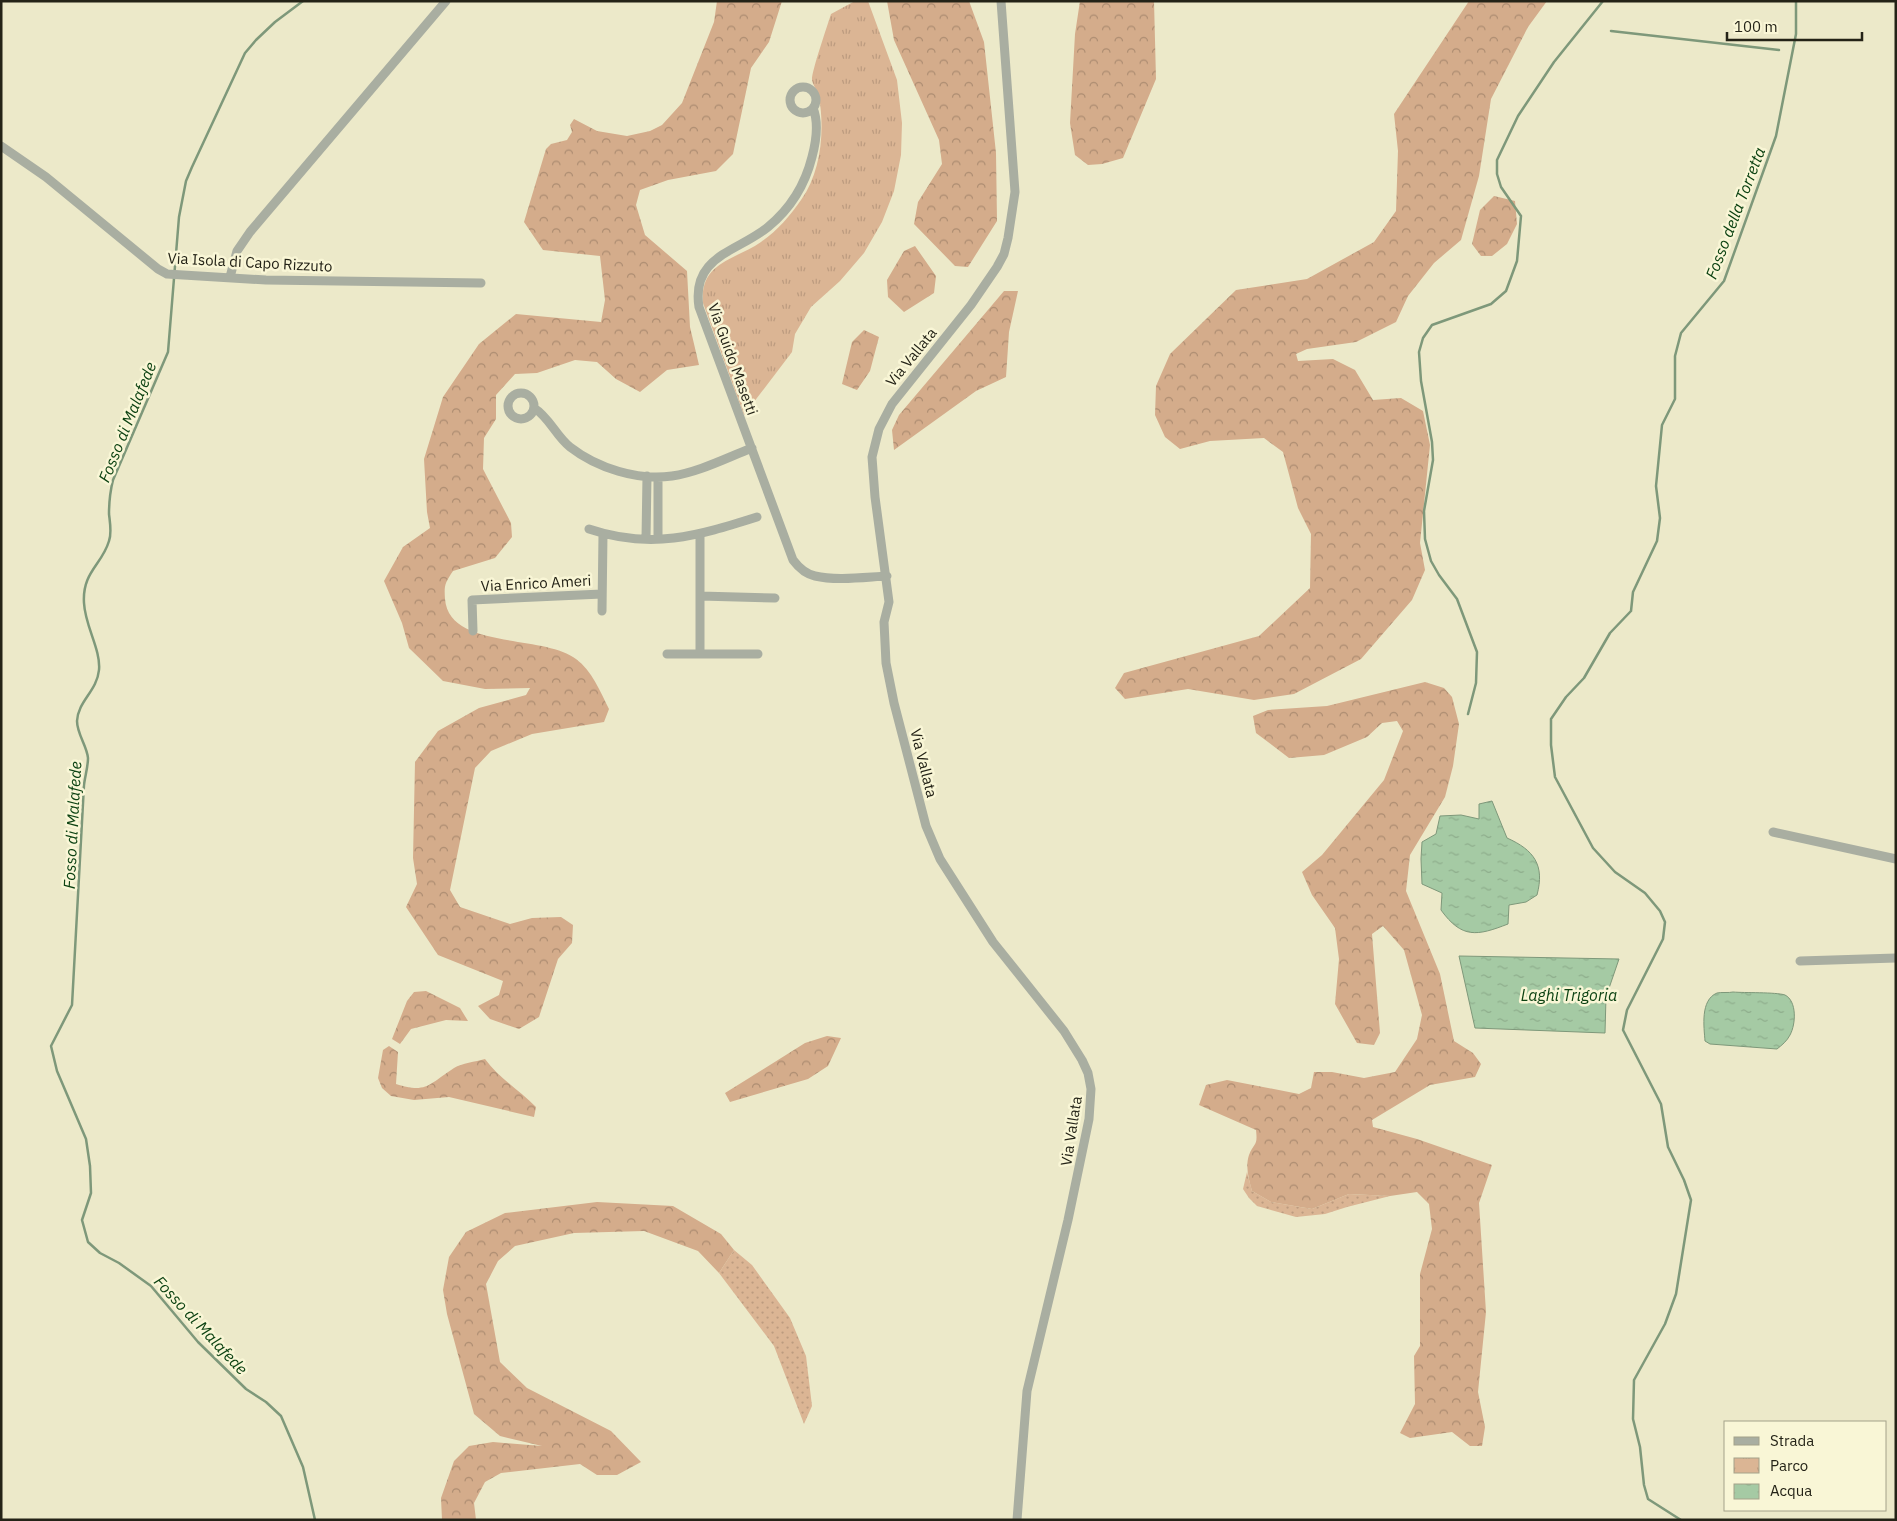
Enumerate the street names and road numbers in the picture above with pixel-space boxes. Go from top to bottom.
street label: Via Isola di Capo Rizzuto [167,248,333,276]
street label: Via Guido Masetti [704,300,762,418]
street label: Via Vallata [881,324,941,390]
street label: Via Enrico Ameri [480,571,592,595]
street label: Via Vallata [906,726,942,800]
street label: Via Vallata [1056,1095,1086,1167]

